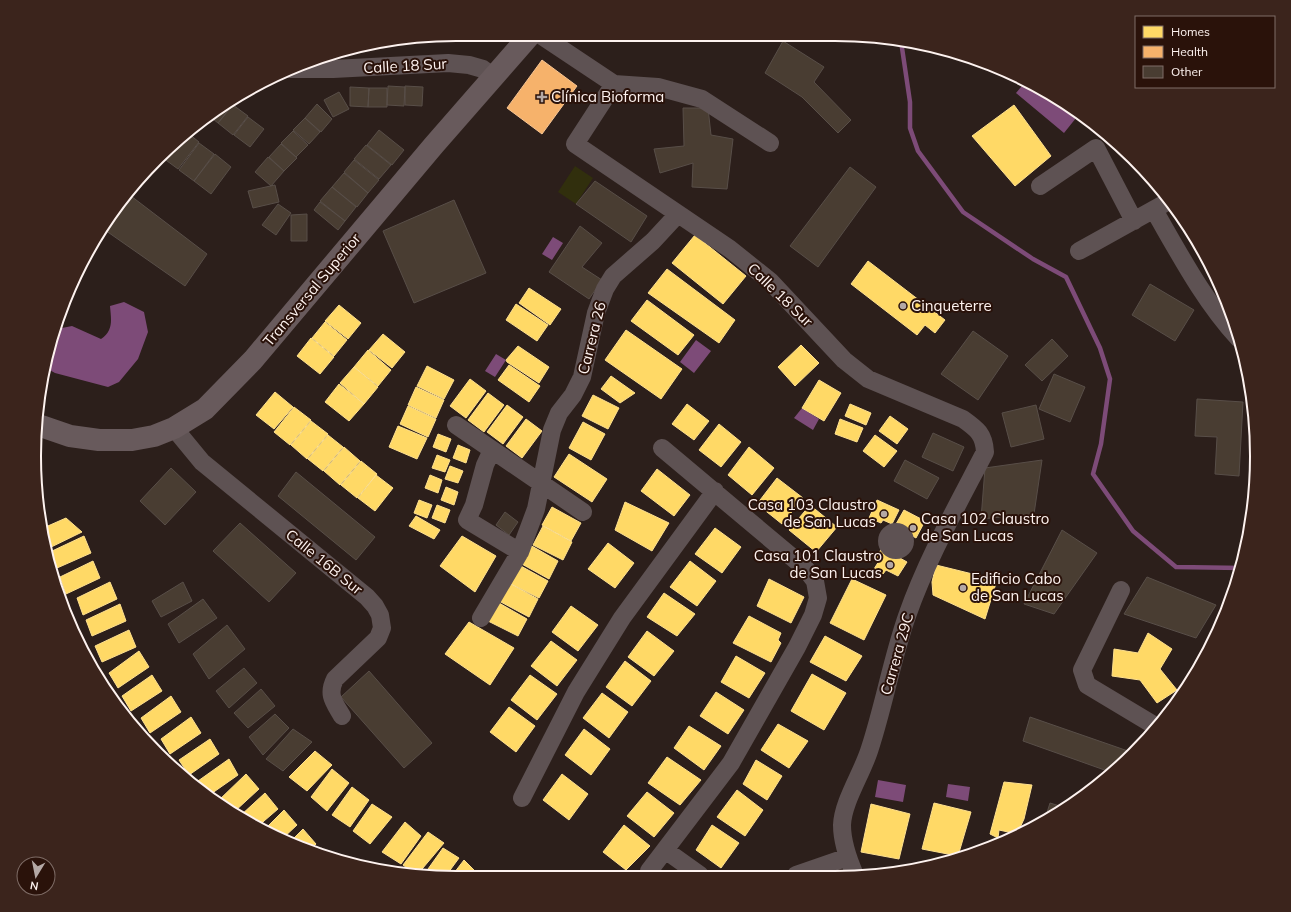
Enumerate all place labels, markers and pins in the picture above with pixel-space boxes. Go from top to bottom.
place label: Clínica Bioforma [551,87,664,106]
marker: Clínica Bioforma [536,91,548,103]
place label: Cinqueterre [911,296,992,315]
marker: Cinqueterre [898,301,908,311]
place label: Casa 103 Claustro de San Lucas [748,495,876,531]
marker: Casa 103 Claustro de San Lucas [879,509,889,519]
place label: Casa 102 Claustro de San Lucas [921,509,1049,545]
marker: Casa 102 Claustro de San Lucas [908,523,918,533]
place label: Casa 101 Claustro de San Lucas [754,546,882,582]
marker: Casa 101 Claustro de San Lucas [885,560,895,570]
place label: Edificio Cabo de San Lucas [971,569,1064,605]
marker: Edificio Cabo de San Lucas [958,583,968,593]

